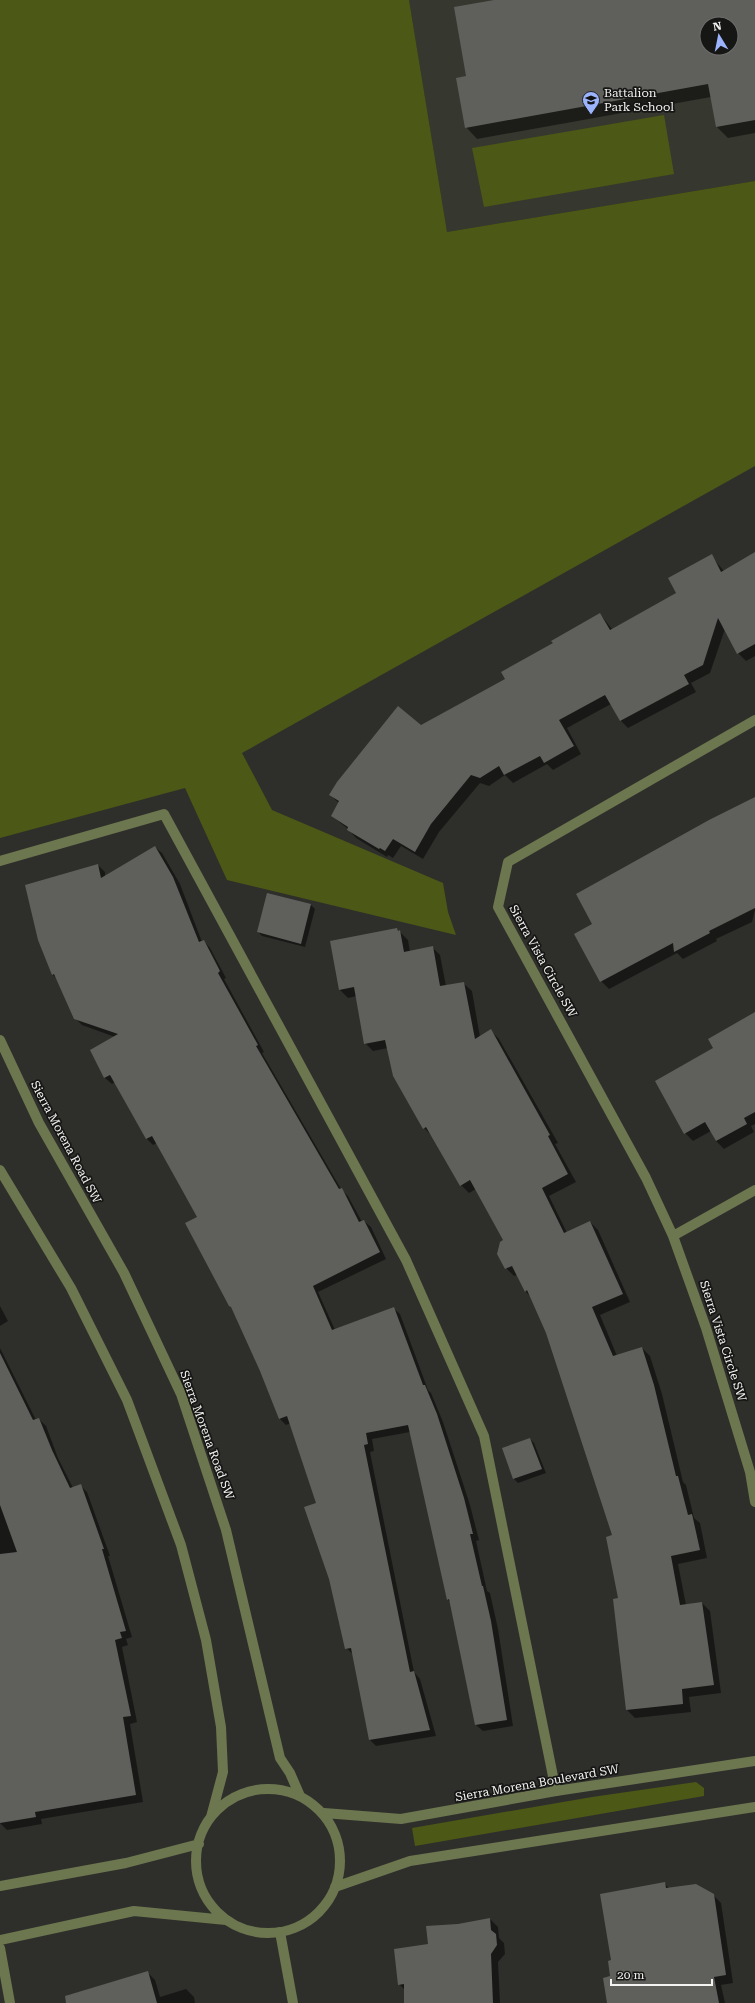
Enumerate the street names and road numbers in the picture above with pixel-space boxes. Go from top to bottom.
street label: Sierra Vista Circle SW [506,902,580,1020]
street label: Sierra Morena Road SW [28,1078,105,1206]
street label: Sierra Vista Circle SW [697,1279,749,1404]
street label: Sierra Morena Road SW [177,1368,237,1502]
street label: Sierra Morena Boulevard SW [454,1762,621,1804]

